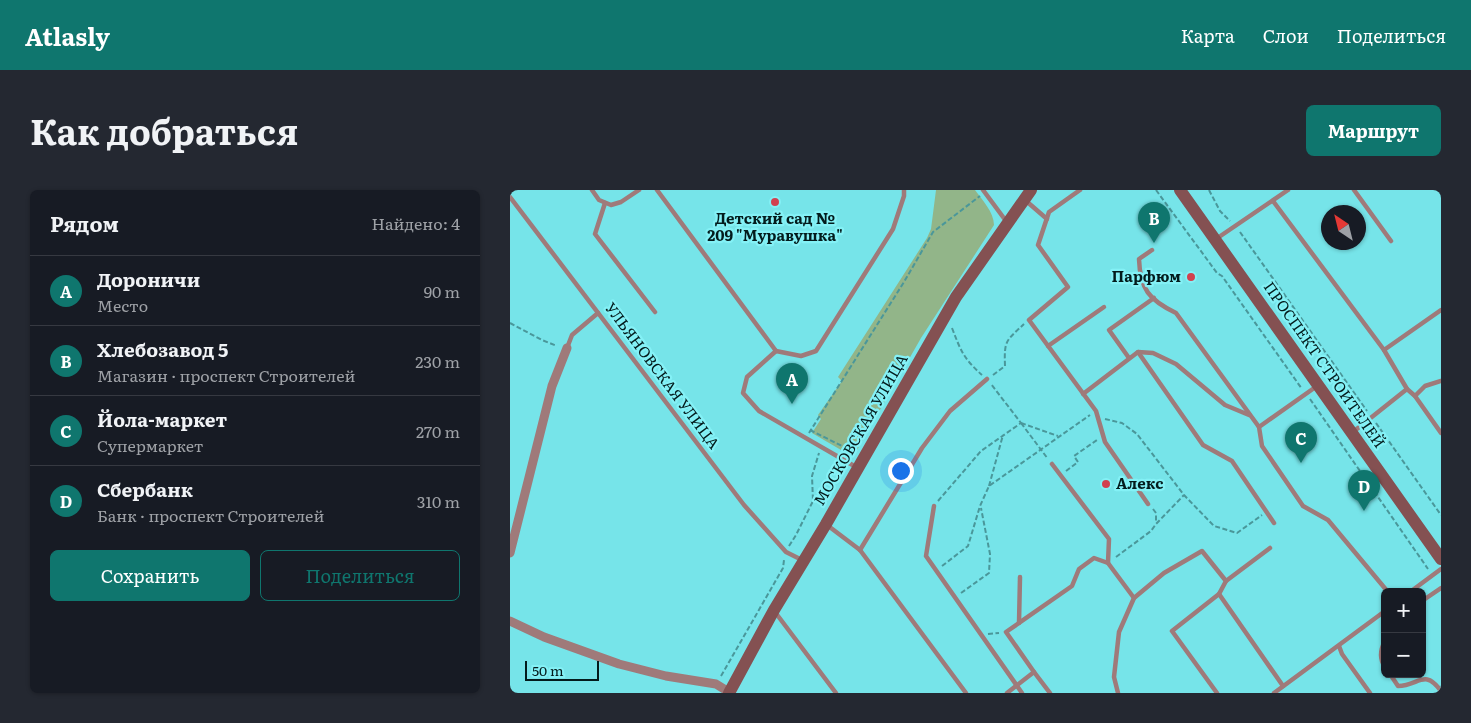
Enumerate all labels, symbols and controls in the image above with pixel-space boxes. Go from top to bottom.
text: Atlasly [25,18,110,53]
text: Карта [1181,22,1235,49]
text: Слои [1263,22,1309,49]
text: Поделиться [1337,22,1446,49]
text: Как добраться [30,104,298,156]
button: Маршрут [1306,105,1441,156]
marker: Детский сад № 209 "Муравушка" [769,196,781,208]
pin: B [1138,202,1170,243]
north arrow [1321,205,1366,250]
place label: Детский сад № 209 "Муравушка" [707,206,843,246]
text: Рядом [50,207,119,238]
text: Найдено: 4 [372,211,460,235]
place label: Парфюм [1112,264,1181,287]
text: Дороничи [97,265,200,293]
marker: Парфюм [1185,271,1197,283]
street label: ПРОСПЕКТ СТРОИТЕЛЕЙ [1259,276,1392,452]
text: A [60,279,72,303]
text: 90 m [424,279,460,303]
text: Место [97,293,148,317]
street label: УЛЬЯНОВСКАЯ УЛИЦА [600,297,726,453]
text: Хлебозавод 5 [97,335,228,363]
text: B [60,349,72,373]
text: 230 m [415,349,460,373]
street label: МОСКОВСКАЯ УЛИЦА [807,349,913,509]
text: Магазин · проспект Строителей [97,363,356,387]
pin: A [776,363,808,404]
text: Йола-маркет [97,405,227,433]
text: C [60,419,72,443]
text: 270 m [416,419,460,443]
pin: C [1285,422,1317,463]
text: Супермаркет [97,433,203,457]
your location [888,458,914,484]
pin: D [1348,470,1380,511]
place label: Алекс [1116,471,1163,494]
text: Сбербанк [97,475,193,503]
marker: Алекс [1100,478,1112,490]
text: D [60,489,72,513]
text: 310 m [417,489,460,513]
text: Банк · проспект Строителей [97,503,324,527]
button: Сохранить [50,550,250,601]
button: Поделиться [260,550,460,601]
map controls [1381,588,1426,678]
button: + [1381,588,1426,633]
button: − [1381,633,1426,678]
scale bar [525,658,599,681]
text: 50 m [532,660,564,680]

